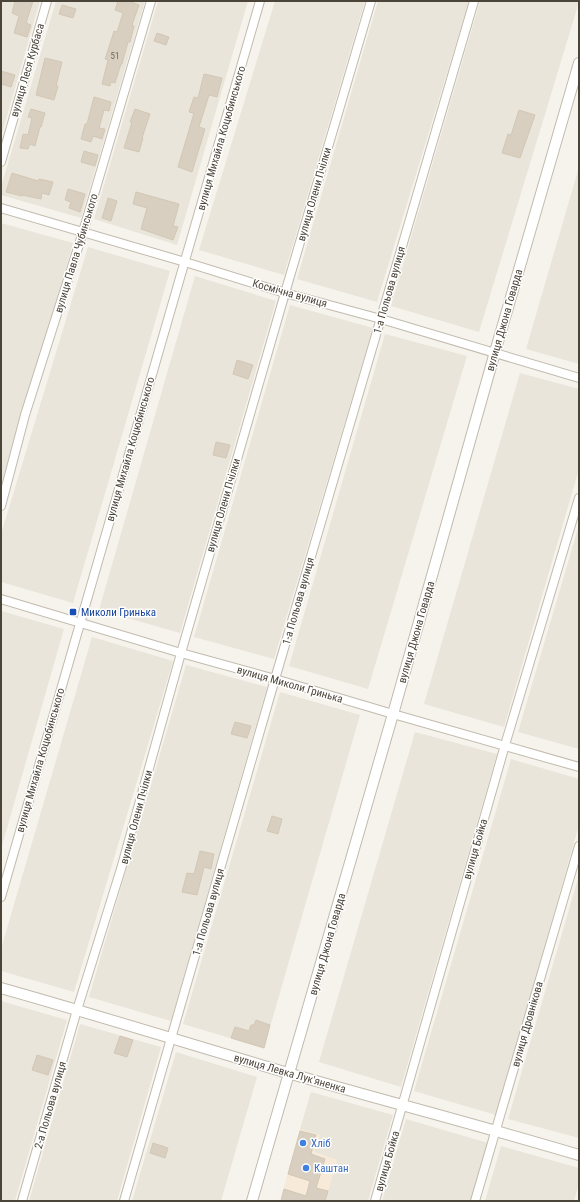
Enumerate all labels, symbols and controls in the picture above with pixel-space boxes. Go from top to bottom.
street label: вулиця Леся Курбаса [8,22,47,118]
house number: 51 [111,51,119,61]
street label: вулиця Михайла Коцюбинського [195,64,249,212]
street label: вулиця Олени Пчілки [295,146,334,243]
street label: вулиця Павла Чубинського [52,192,101,314]
street label: 1-а Польова вулиця [371,245,408,335]
street label: вулиця Джона Говарда [484,268,525,373]
street label: Космічна вулиця [251,277,329,310]
street label: вулиця Михайла Коцюбинського [104,375,158,523]
street label: вулиця Олени Пчілки [204,457,243,554]
street label: 1-а Польова вулиця [280,556,317,646]
street label: вулиця Джона Говарда [396,580,437,685]
place label: Миколи Гринька [81,606,156,619]
marker: Миколи Гринька [68,607,78,617]
street label: вулиця Миколи Гринька [235,663,344,706]
street label: вулиця Михайла Коцюбинського [14,686,68,834]
street label: вулиця Олени Пчілки [118,769,155,866]
street label: вулиця Бойка [461,817,490,881]
street label: 1-а Польова вулиця [190,867,227,957]
street label: вулиця Джона Говарда [307,892,348,997]
street label: вулиця Дровнікова [509,980,546,1068]
street label: вулиця Левка Лук'яненка [232,1051,347,1096]
street label: 2-а Польова вулиця [32,1060,69,1150]
street label: вулиця Бойка [373,1129,402,1193]
place label: Хліб [311,1137,331,1150]
marker: Хліб [298,1138,308,1148]
place label: Каштан [314,1162,349,1175]
marker: Каштан [301,1163,311,1173]

